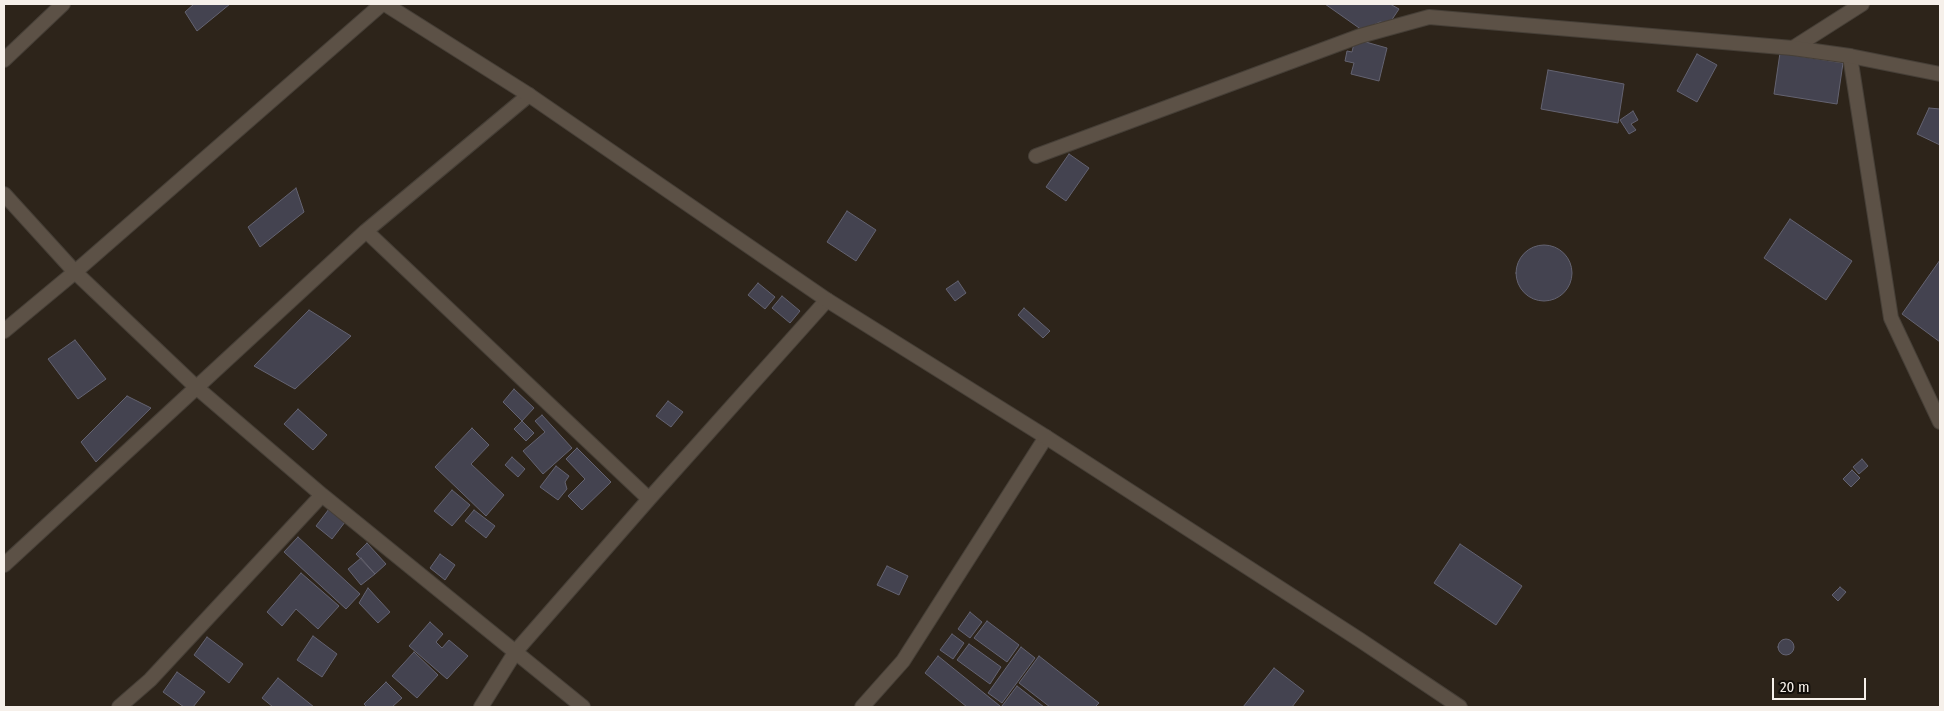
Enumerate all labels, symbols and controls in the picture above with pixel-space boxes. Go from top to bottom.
scale bar [1774,668,1868,700]
text: 20 m [1780,678,1810,696]

